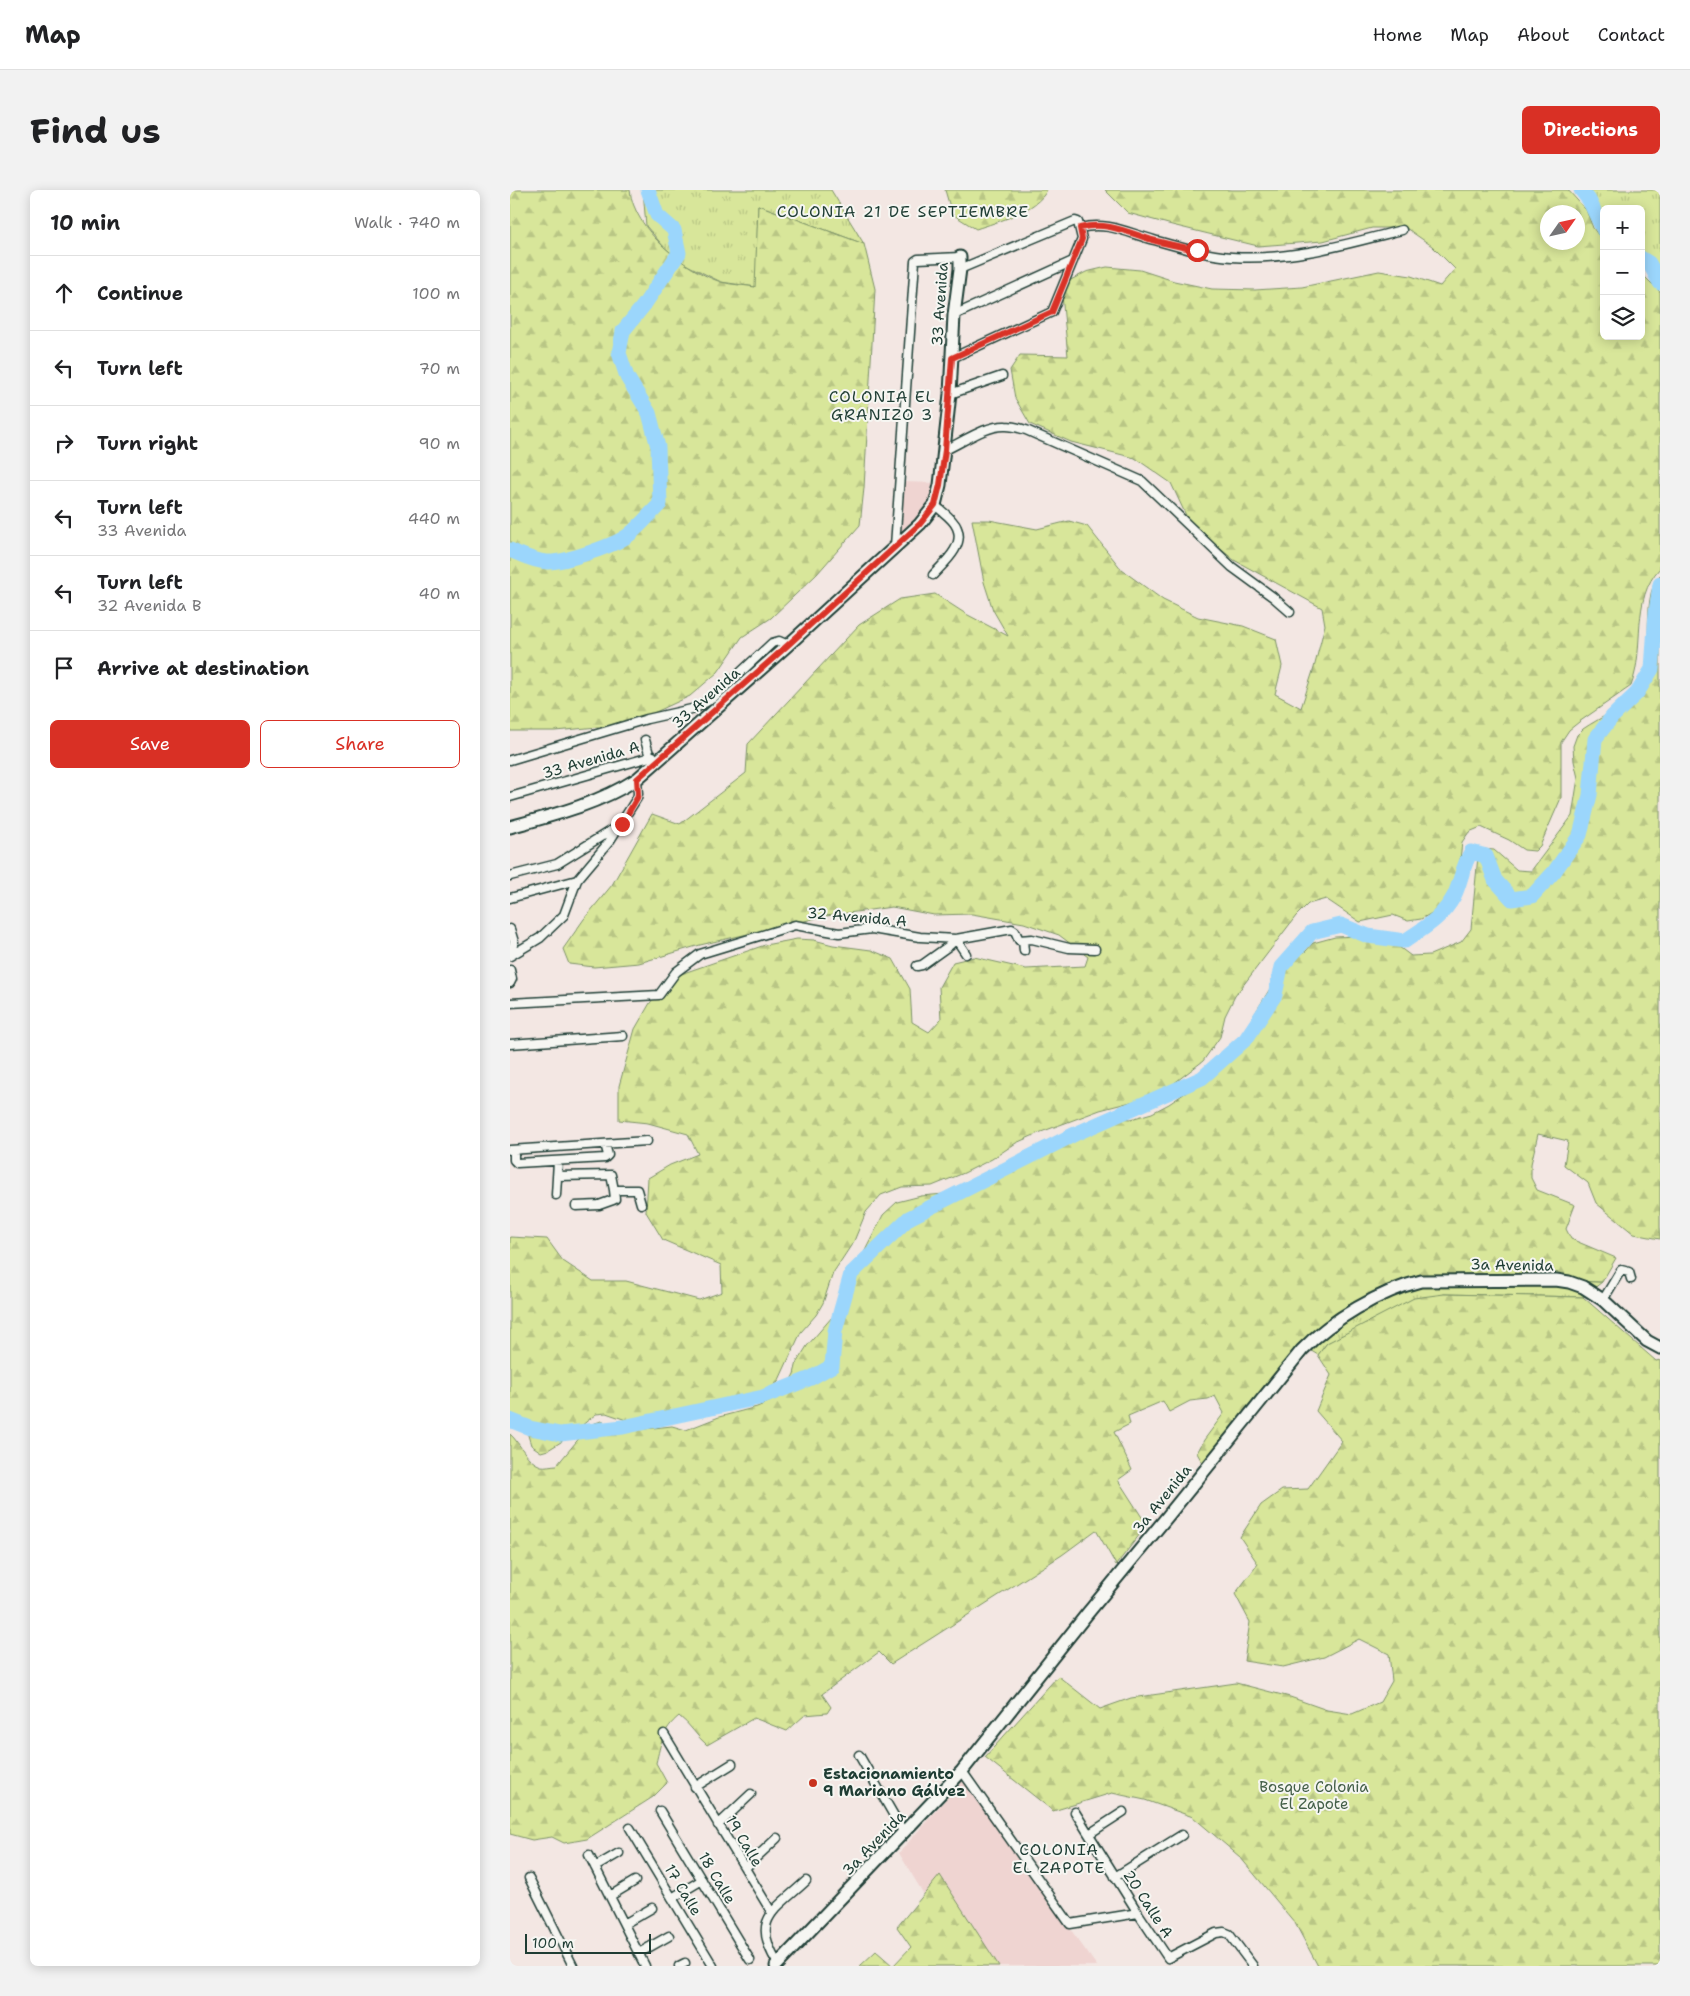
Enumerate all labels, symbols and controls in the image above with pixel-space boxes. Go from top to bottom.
text: Map [25,19,81,51]
text: Home [1373,23,1422,47]
text: Map [1450,23,1489,47]
text: About [1517,23,1570,47]
text: Contact [1598,23,1665,47]
button: Directions [1522,106,1660,154]
text: Find us [30,107,161,154]
district label: COLONIA 21 DE SEPTIEMBRE [777,201,1029,222]
north arrow [1540,205,1585,250]
map controls [1600,205,1645,340]
button: + [1600,205,1645,250]
text: 10 min [50,209,120,237]
text: Walk · 740 m [354,212,460,233]
route start [1186,239,1209,262]
button: − [1600,250,1645,295]
street label: 33 Avenida [927,261,953,347]
icon: ahead [50,279,78,307]
text: Continue [97,281,183,306]
text: 100 m [412,283,460,304]
button: layers [1600,295,1645,340]
icon: left [50,354,78,382]
text: Turn left [97,356,183,381]
text: 70 m [419,358,460,379]
district label: COLONIA EL GRANIZO 3 [829,386,935,425]
icon: right [50,429,78,457]
text: Turn right [97,431,198,456]
text: 90 m [419,433,460,454]
text: Turn left [97,495,183,520]
icon: left [50,504,78,532]
text: 440 m [408,508,460,529]
text: 33 Avenida [97,520,187,541]
text: Turn left [97,570,183,595]
icon: left [50,579,78,607]
text: 40 m [418,583,460,604]
text: 32 Avenida B [97,595,201,616]
icon: arrive [50,654,78,682]
text: Arrive at destination [97,656,309,681]
street label: 33 Avenida [668,662,745,733]
button: Save [50,720,250,768]
button: Share [260,720,460,768]
street label: 33 Avenida A [540,737,642,783]
route end [611,813,634,836]
street label: 32 Avenida A [806,903,908,931]
street label: 3a Avenida [1470,1254,1555,1276]
street label: 3a Avenida [1128,1460,1196,1538]
place label: Estacionamiento 9 Mariano Gálvez [823,1764,965,1801]
marker: Estacionamiento 9 Mariano Gálvez [807,1777,819,1789]
park label: Bosque Colonia El Zapote [1259,1777,1369,1814]
street label: 3a Avenida [838,1806,911,1880]
street label: 19 Calle [721,1811,767,1871]
district label: COLONIA EL ZAPOTE [1013,1839,1105,1878]
street label: 18 Calle [694,1848,740,1908]
street label: 17 Calle [660,1861,706,1919]
street label: 20 Calle A [1119,1866,1177,1942]
scale bar [525,1931,651,1954]
text: 100 m [532,1934,574,1952]

